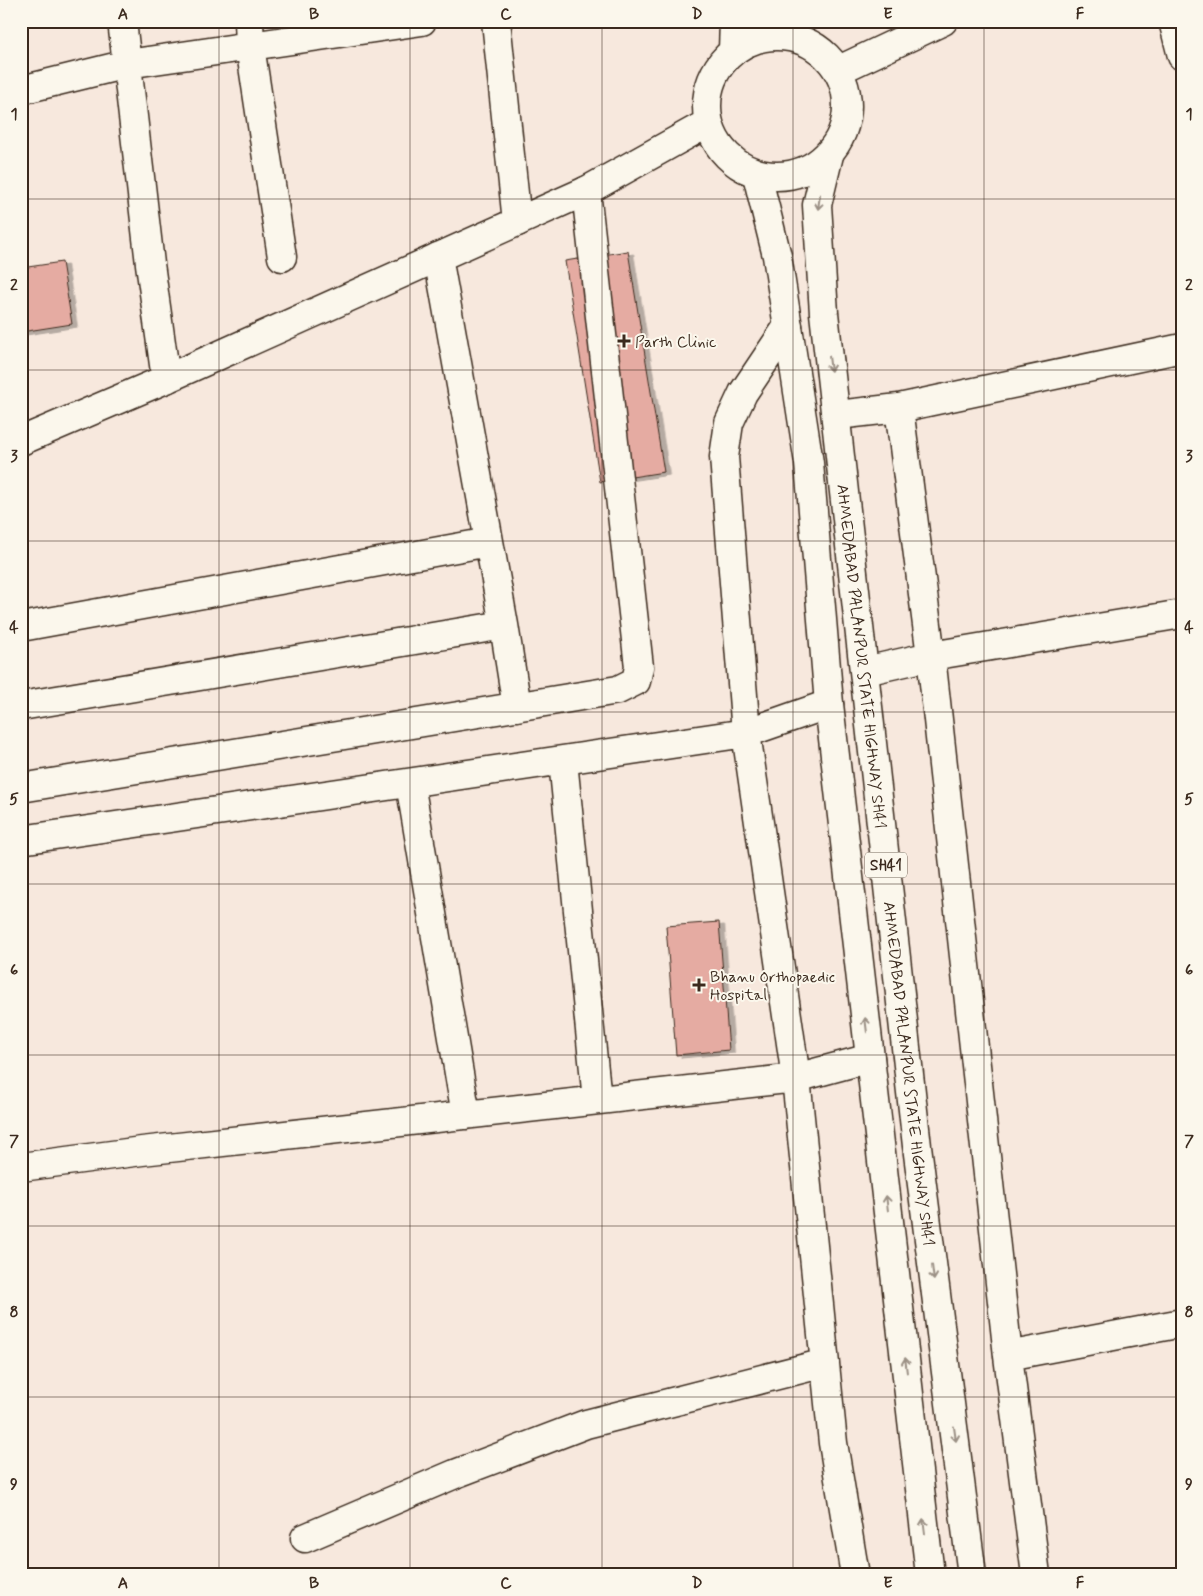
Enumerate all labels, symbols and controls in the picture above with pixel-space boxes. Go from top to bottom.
text: A [118,4,128,25]
text: B [309,4,319,25]
text: C [500,4,512,25]
text: D [691,4,703,25]
text: E [883,4,893,25]
text: F [1076,4,1085,25]
text: 1 [10,104,18,125]
text: 1 [1185,104,1193,125]
one-way arrow [814,194,824,210]
text: 2 [10,275,18,296]
text: 2 [1185,275,1193,296]
place label: Parth Clinic [635,332,716,353]
marker: Parth Clinic [617,334,631,348]
one-way arrow [825,356,835,372]
text: 3 [10,446,18,467]
text: 3 [1185,446,1193,467]
street label: AHMEDABAD PALANPUR STATE HIGHWAY SH41 [831,483,890,830]
text: 4 [9,617,19,638]
text: 4 [1184,617,1194,638]
text: 5 [9,789,19,810]
text: 5 [1184,789,1194,810]
road number: SH41 [865,852,907,878]
street label: AHMEDABAD PALANPUR STATE HIGHWAY SH41 [878,900,939,1247]
text: 6 [10,960,18,981]
text: 6 [1185,960,1193,981]
place label: Bhanu Orthopaedic Hospital [710,967,835,1006]
marker: Bhanu Orthopaedic Hospital [692,978,706,992]
one-way arrow [861,1017,871,1033]
text: 7 [9,1131,19,1152]
text: 7 [1184,1131,1194,1152]
one-way arrow [882,1196,892,1212]
one-way arrow [928,1265,938,1281]
text: 8 [9,1302,19,1323]
text: 8 [1184,1302,1194,1323]
one-way arrow [901,1357,911,1373]
one-way arrow [950,1426,960,1442]
text: 9 [10,1474,18,1495]
text: 9 [1185,1474,1193,1495]
one-way arrow [919,1519,929,1535]
text: A [118,1573,128,1594]
text: B [309,1573,319,1594]
text: C [500,1573,512,1594]
text: D [691,1573,703,1594]
text: E [883,1573,893,1594]
text: F [1076,1573,1085,1594]

